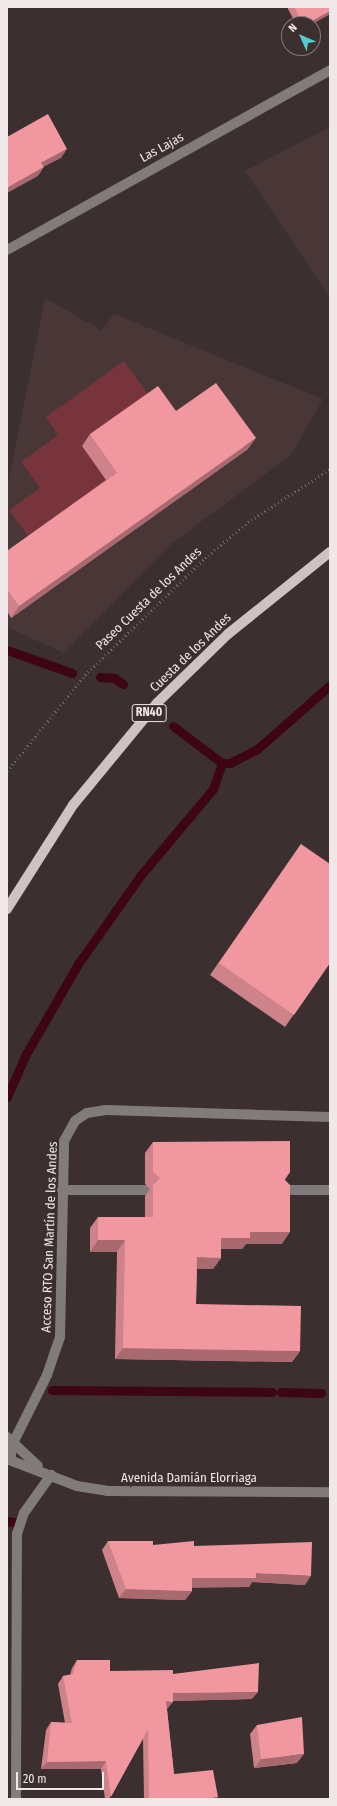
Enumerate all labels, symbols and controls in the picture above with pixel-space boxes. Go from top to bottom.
north arrow [281,16,321,56]
text: N [286,21,300,35]
street label: Las Lajas [137,130,187,166]
street label: Paseo Cuesta de los Andes [93,544,205,654]
street label: Cuesta de los Andes [147,610,235,696]
road number: RN40 [131,703,167,723]
street label: Acceso RTO San Martín de los Andes [39,1141,61,1333]
street label: Avenida Damián Elorriaga [121,1470,257,1486]
scale bar [18,1764,106,1790]
text: 20 m [23,1772,47,1786]

